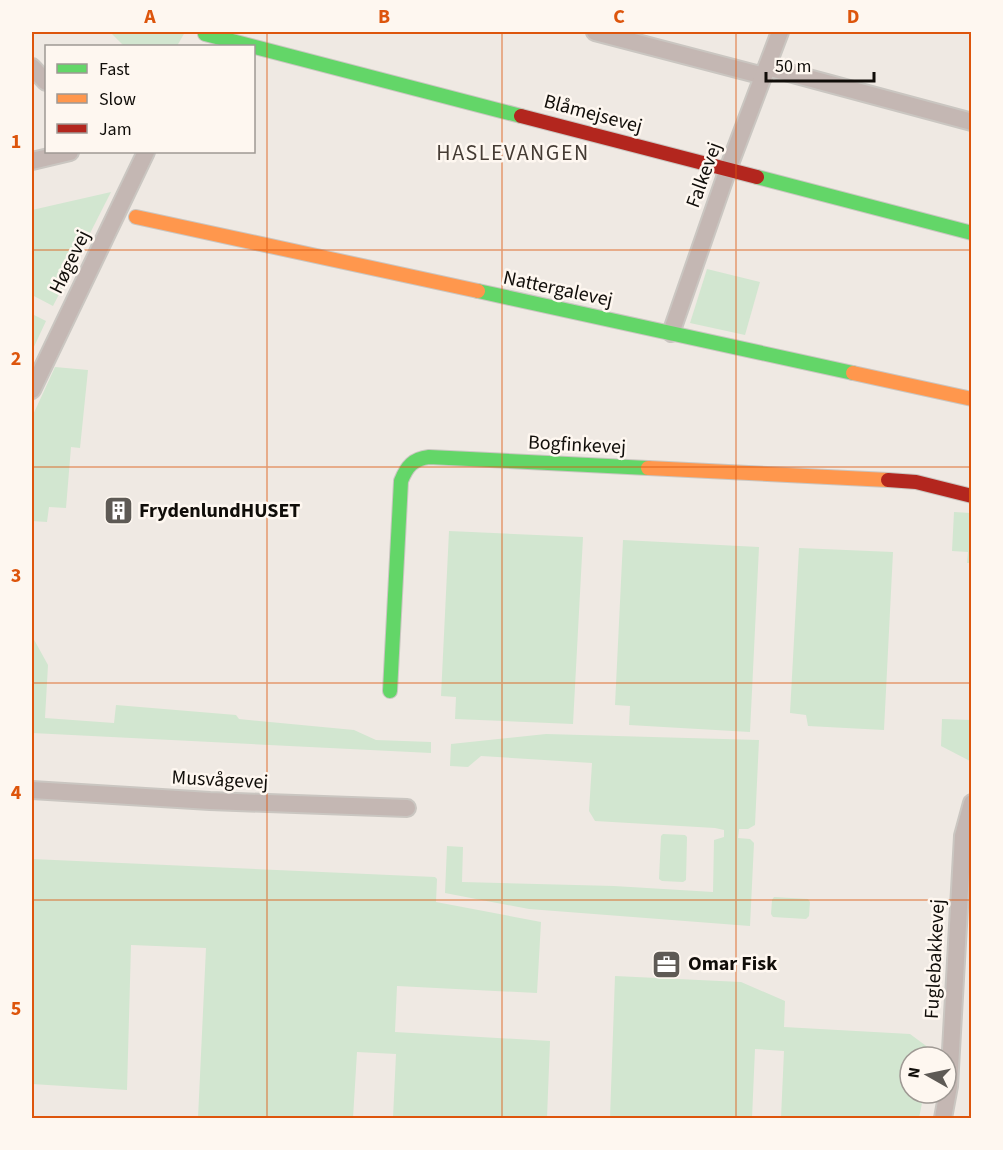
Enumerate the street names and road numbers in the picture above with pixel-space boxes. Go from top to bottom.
street label: Blåmejsevej [541,87,645,141]
street label: Falkevej [679,138,729,212]
street label: Høgevej [43,225,97,299]
street label: Nattergalevej [501,264,615,314]
street label: Bogfinkevej [527,428,627,462]
street label: Musvågevej [171,763,269,797]
street label: Fuglebakkevej [918,898,952,1020]

